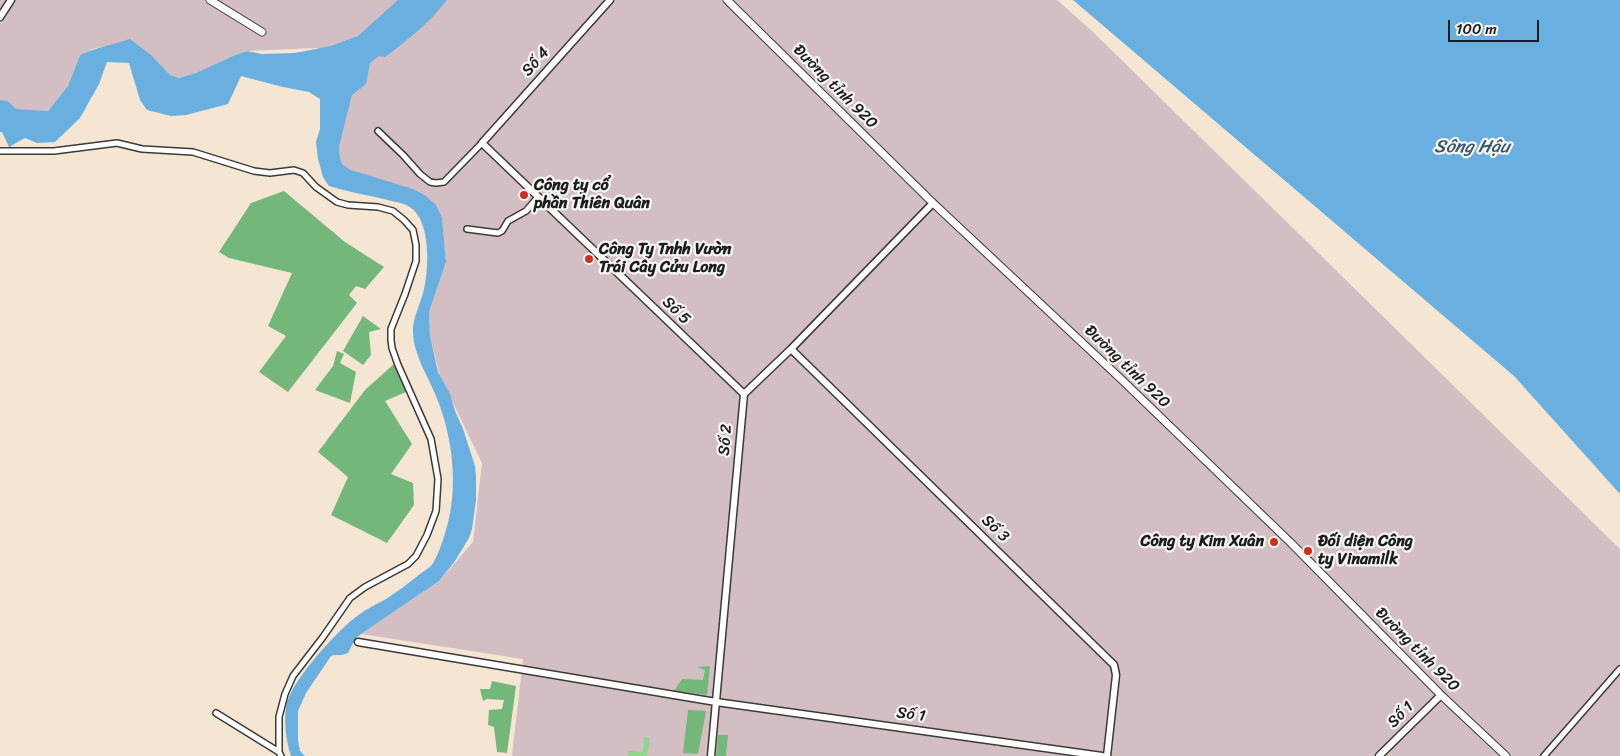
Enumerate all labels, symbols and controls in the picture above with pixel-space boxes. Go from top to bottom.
scale bar [1450,10,1541,42]
text: 100 m [1456,16,1497,42]
street label: Đường tỉnh 920 [789,41,881,133]
street label: Số 4 [518,44,554,80]
water label: Sông Hậu [1434,136,1510,158]
place label: Công ty cổ phần Thiên Quân [534,176,650,214]
marker: Công ty cổ phần Thiên Quân [518,189,530,201]
place label: Công Ty Tnhh Vườn Trái Cây Cửu Long [599,240,731,278]
marker: Công Ty Tnhh Vườn Trái Cây Cửu Long [583,253,595,265]
street label: Số 5 [658,293,694,329]
street label: Đường tỉnh 920 [1080,321,1174,413]
street label: Số 2 [715,423,737,457]
street label: Số 3 [977,511,1013,547]
place label: Công ty Kim Xuân [1140,532,1264,552]
place label: Đối diện Công ty Vinamilk [1318,532,1413,570]
marker: Công ty Kim Xuân [1268,536,1280,548]
marker: Đối diện Công ty Vinamilk [1302,545,1314,557]
street label: Đường tỉnh 920 [1371,604,1463,696]
street label: Số 1 [1384,698,1418,732]
street label: Số 1 [895,703,927,727]

